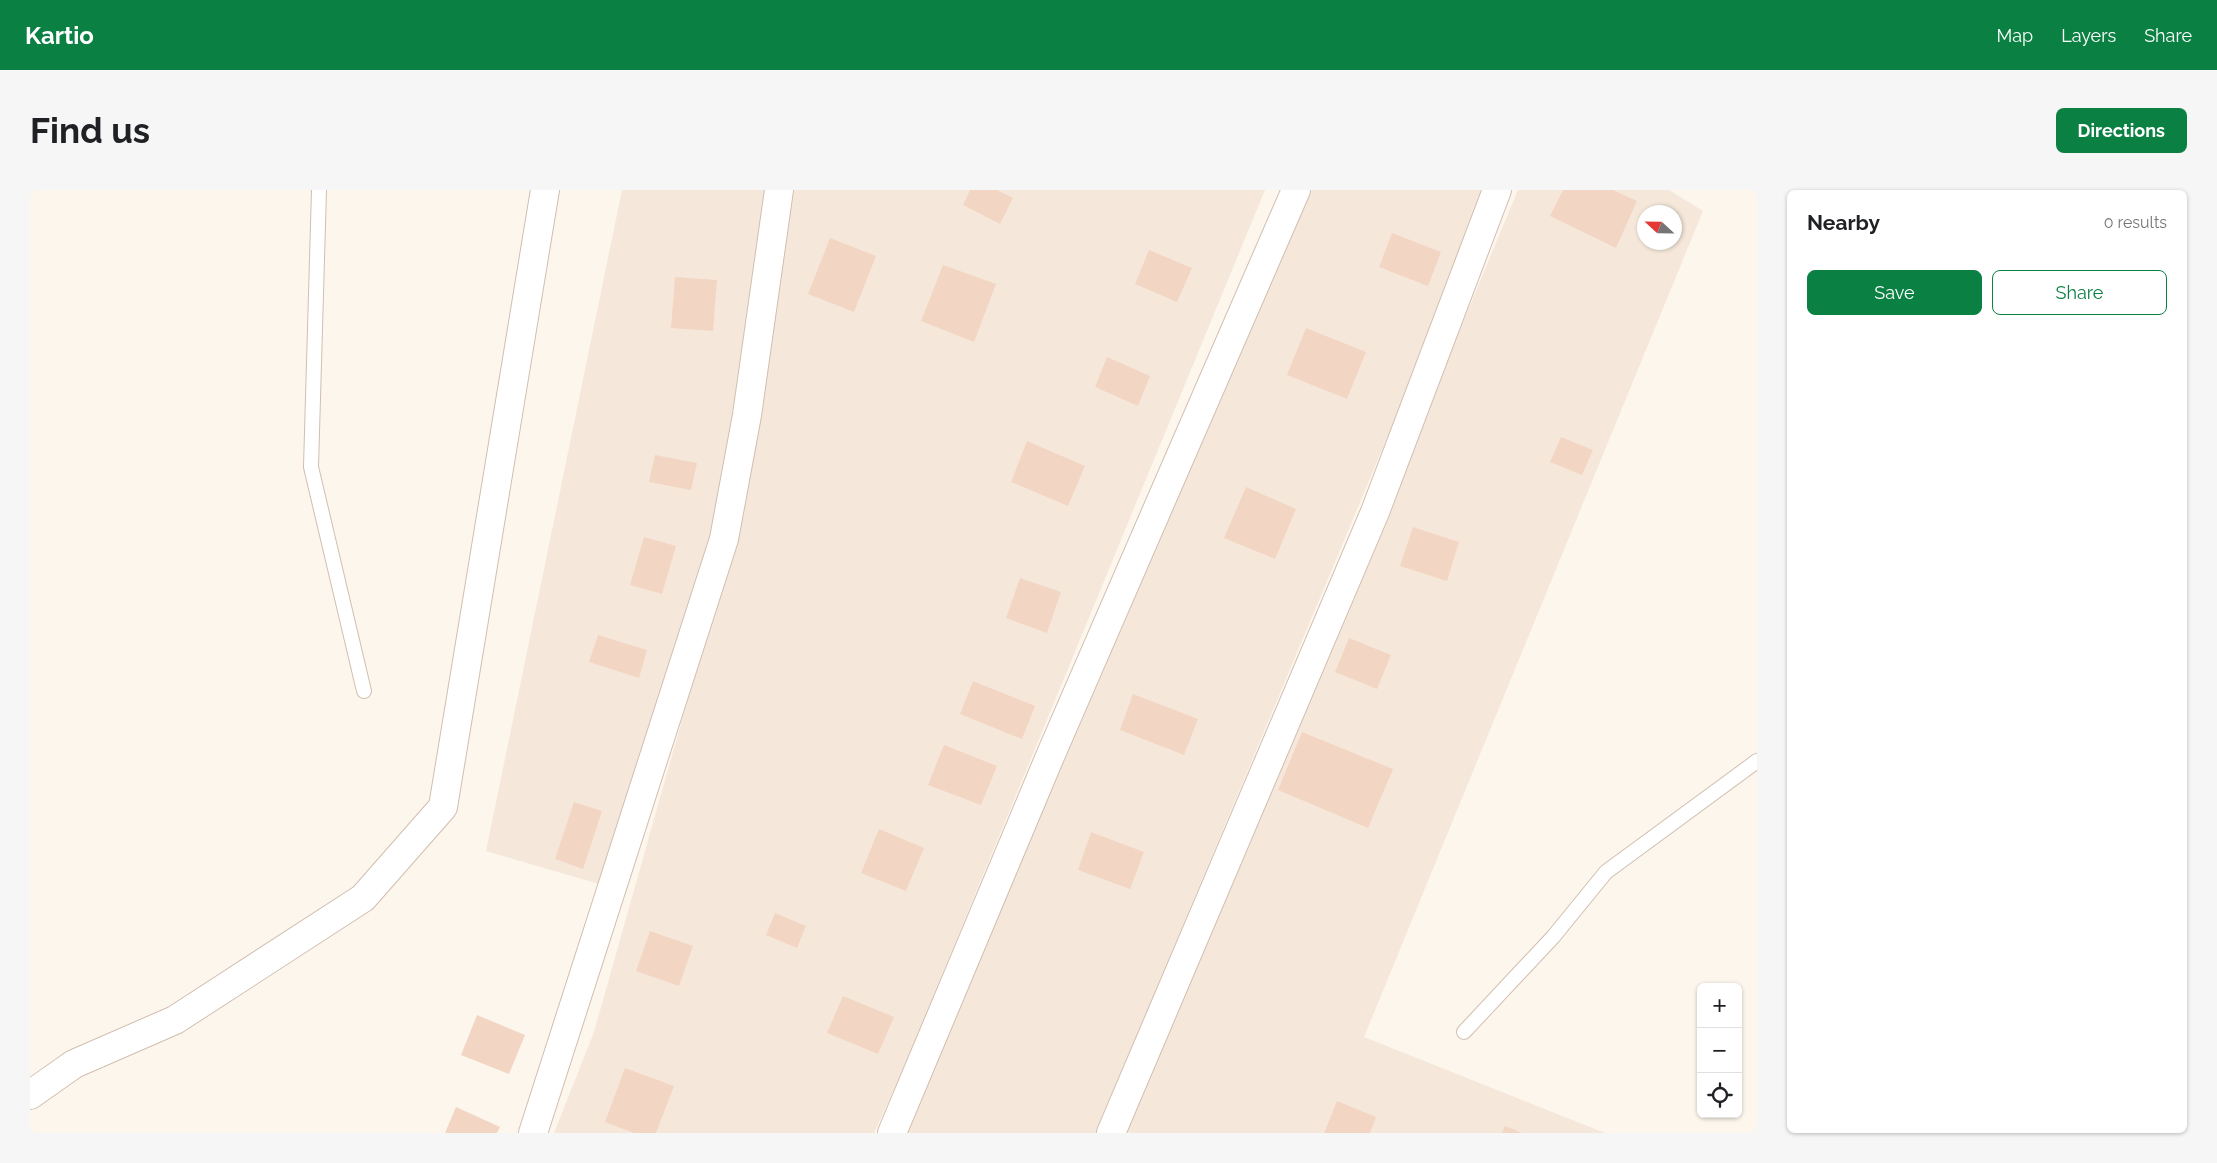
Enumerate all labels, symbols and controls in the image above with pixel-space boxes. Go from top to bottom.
text: Kartio [25,21,94,50]
text: Map [1997,25,2033,46]
text: Layers [2061,25,2116,46]
text: Share [2144,25,2192,46]
button: Directions [2056,108,2187,153]
text: Find us [30,110,150,151]
north arrow [1637,205,1682,250]
text: Nearby [1807,210,1880,235]
text: 0 results [2104,213,2167,232]
button: Save [1807,270,1982,315]
button: Share [1992,270,2167,315]
map controls [1697,983,1742,1118]
button: + [1697,983,1742,1028]
button: − [1697,1028,1742,1073]
button: locate [1697,1073,1742,1118]

